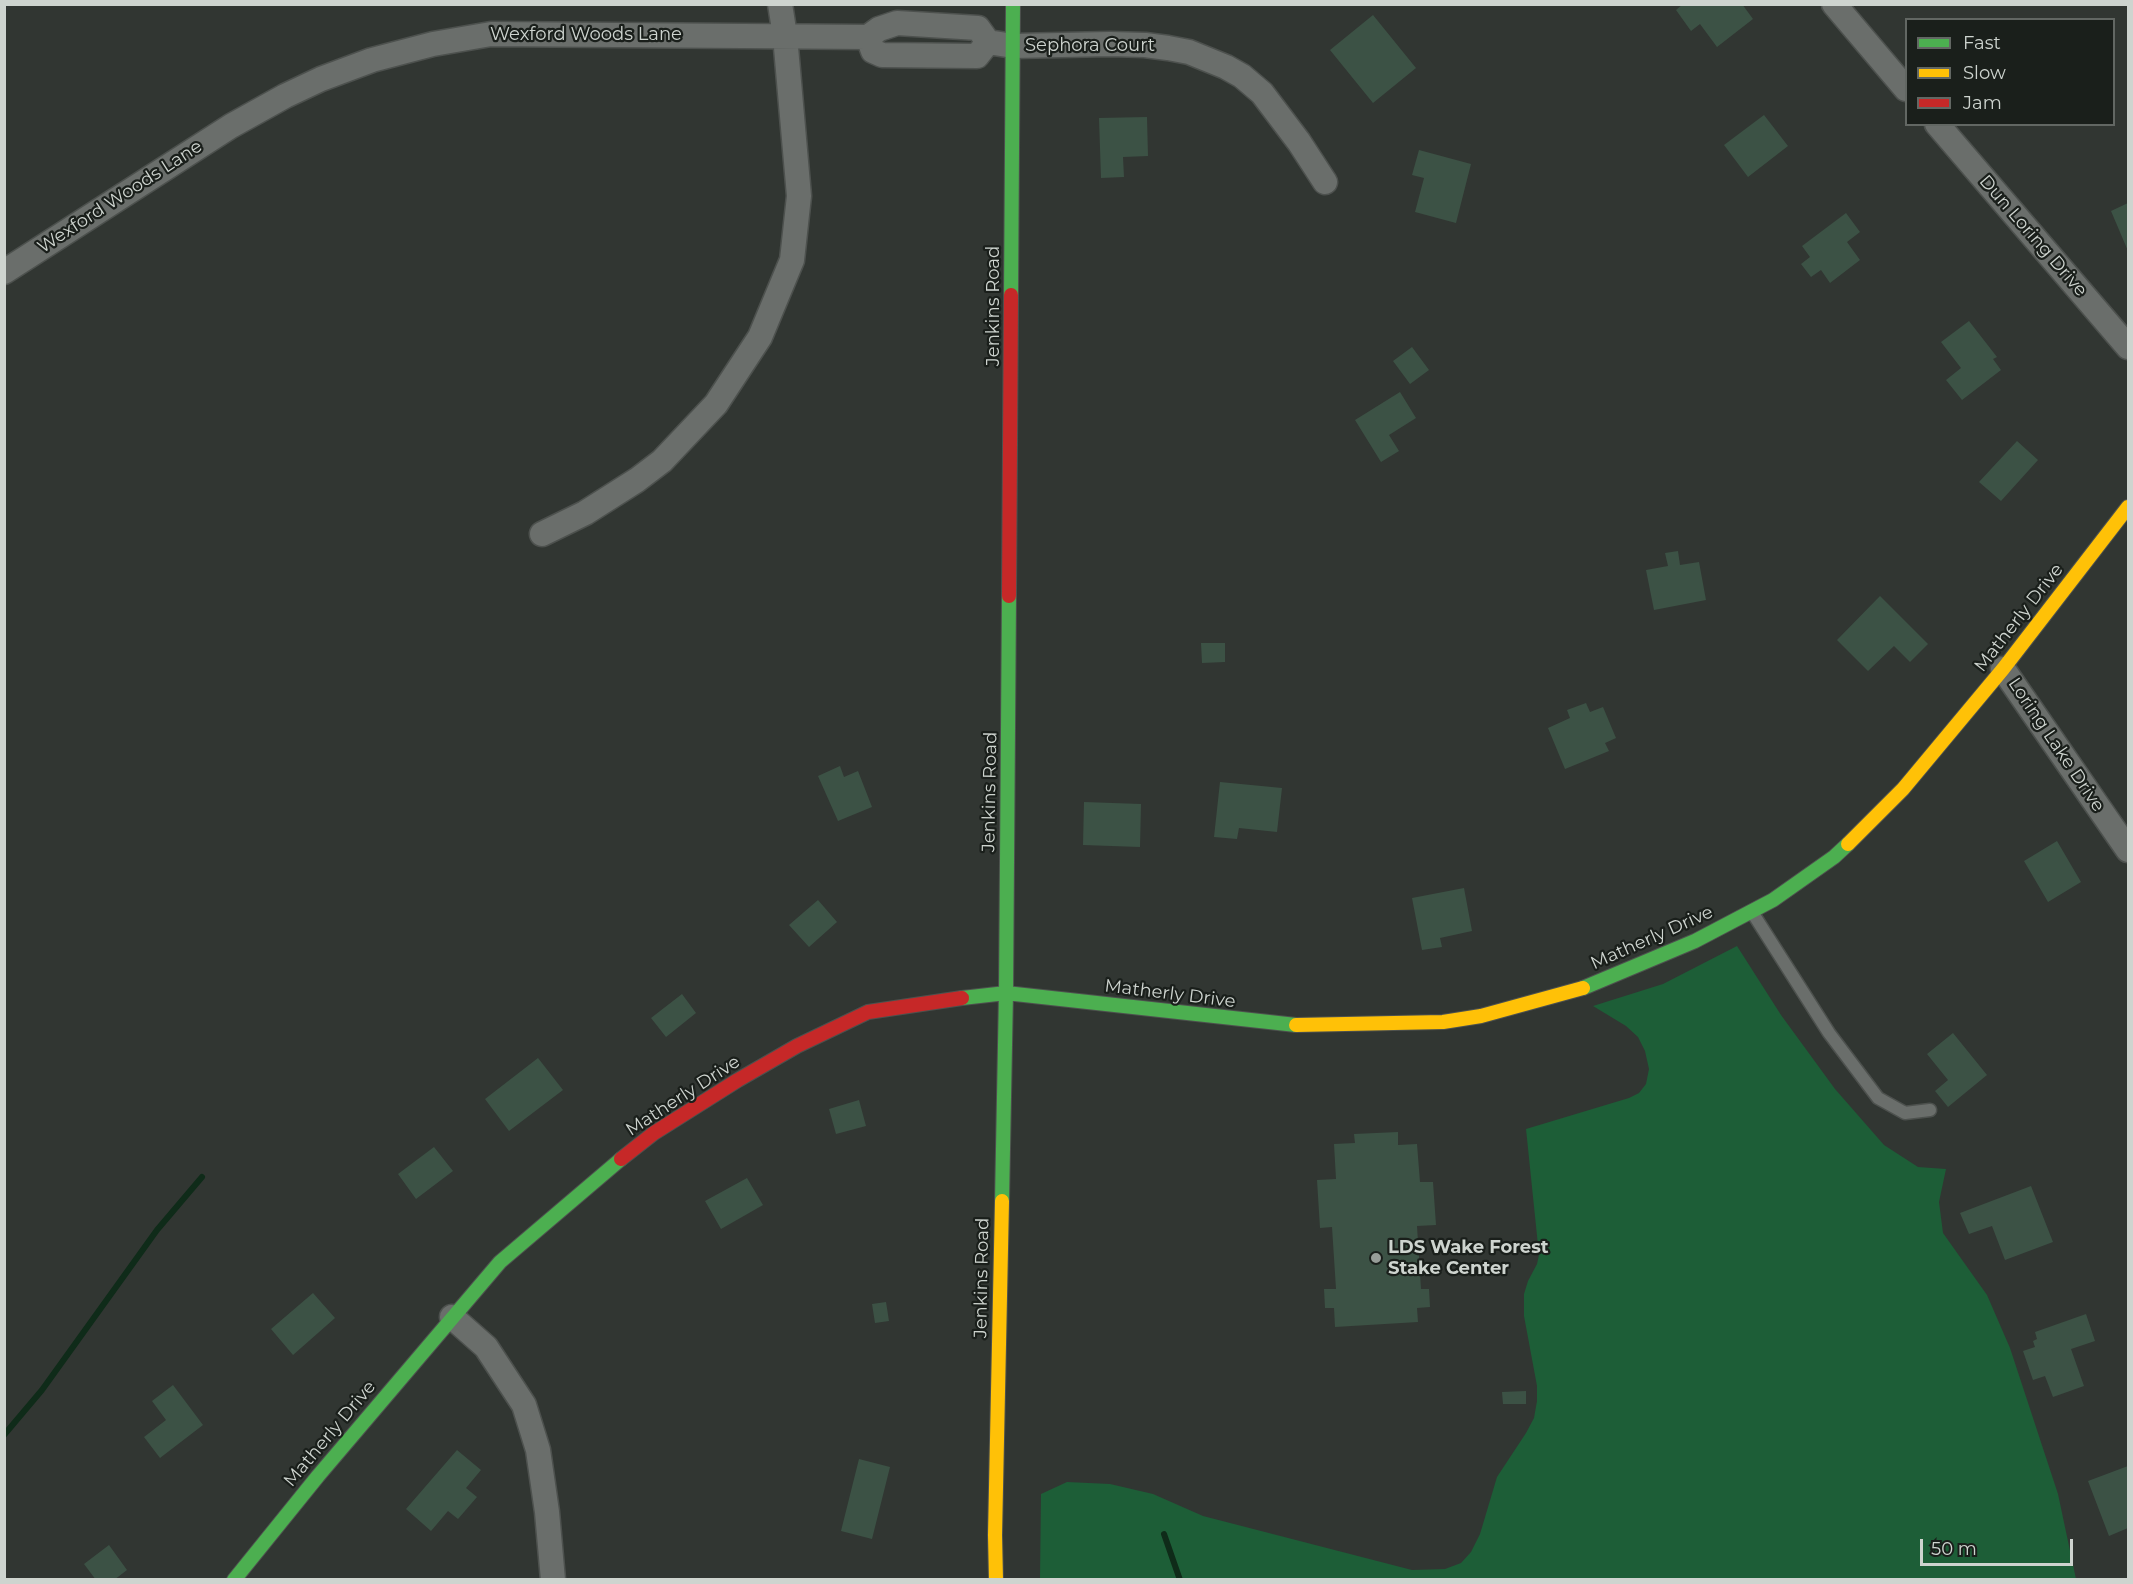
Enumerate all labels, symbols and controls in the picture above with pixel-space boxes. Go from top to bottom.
legend [1905,18,2115,126]
street label: Wexford Woods Lane [490,24,682,46]
text: Fast [1963,32,2001,54]
street label: Sephora Court [1025,35,1155,57]
text: Slow [1963,62,2006,84]
text: Jam [1963,92,2002,114]
street label: Wexford Woods Lane [34,136,206,258]
street label: Dun Loring Drive [1974,171,2092,301]
street label: Jenkins Road [983,246,1005,366]
street label: Matherly Drive [1970,559,2068,677]
street label: Loring Lake Drive [2003,674,2109,816]
street label: Jenkins Road [978,732,1002,852]
street label: Matherly Drive [1587,901,1717,975]
street label: Matherly Drive [1103,975,1237,1013]
street label: Matherly Drive [622,1051,744,1141]
street label: Jenkins Road [970,1218,994,1338]
place label: LDS Wake Forest Stake Center [1388,1237,1549,1280]
marker: LDS Wake Forest Stake Center [1369,1251,1383,1265]
street label: Matherly Drive [279,1377,381,1491]
scale bar [1923,1527,2076,1565]
text: 50 m [1931,1538,1977,1560]

